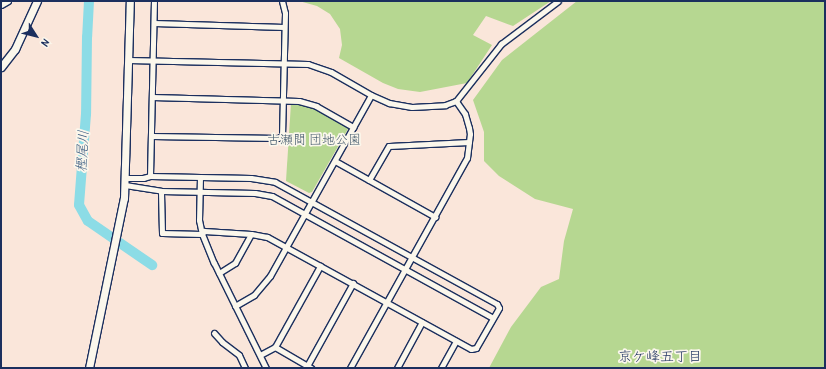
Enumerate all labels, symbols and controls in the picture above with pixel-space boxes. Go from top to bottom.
north arrow [16,16,56,56]
text: N [38,37,53,50]
water label: 樫尾川 [73,130,91,172]
park label: 古瀬間 団地公園 [267,131,361,147]
district label: 京ケ峰五丁目 [618,348,702,364]

